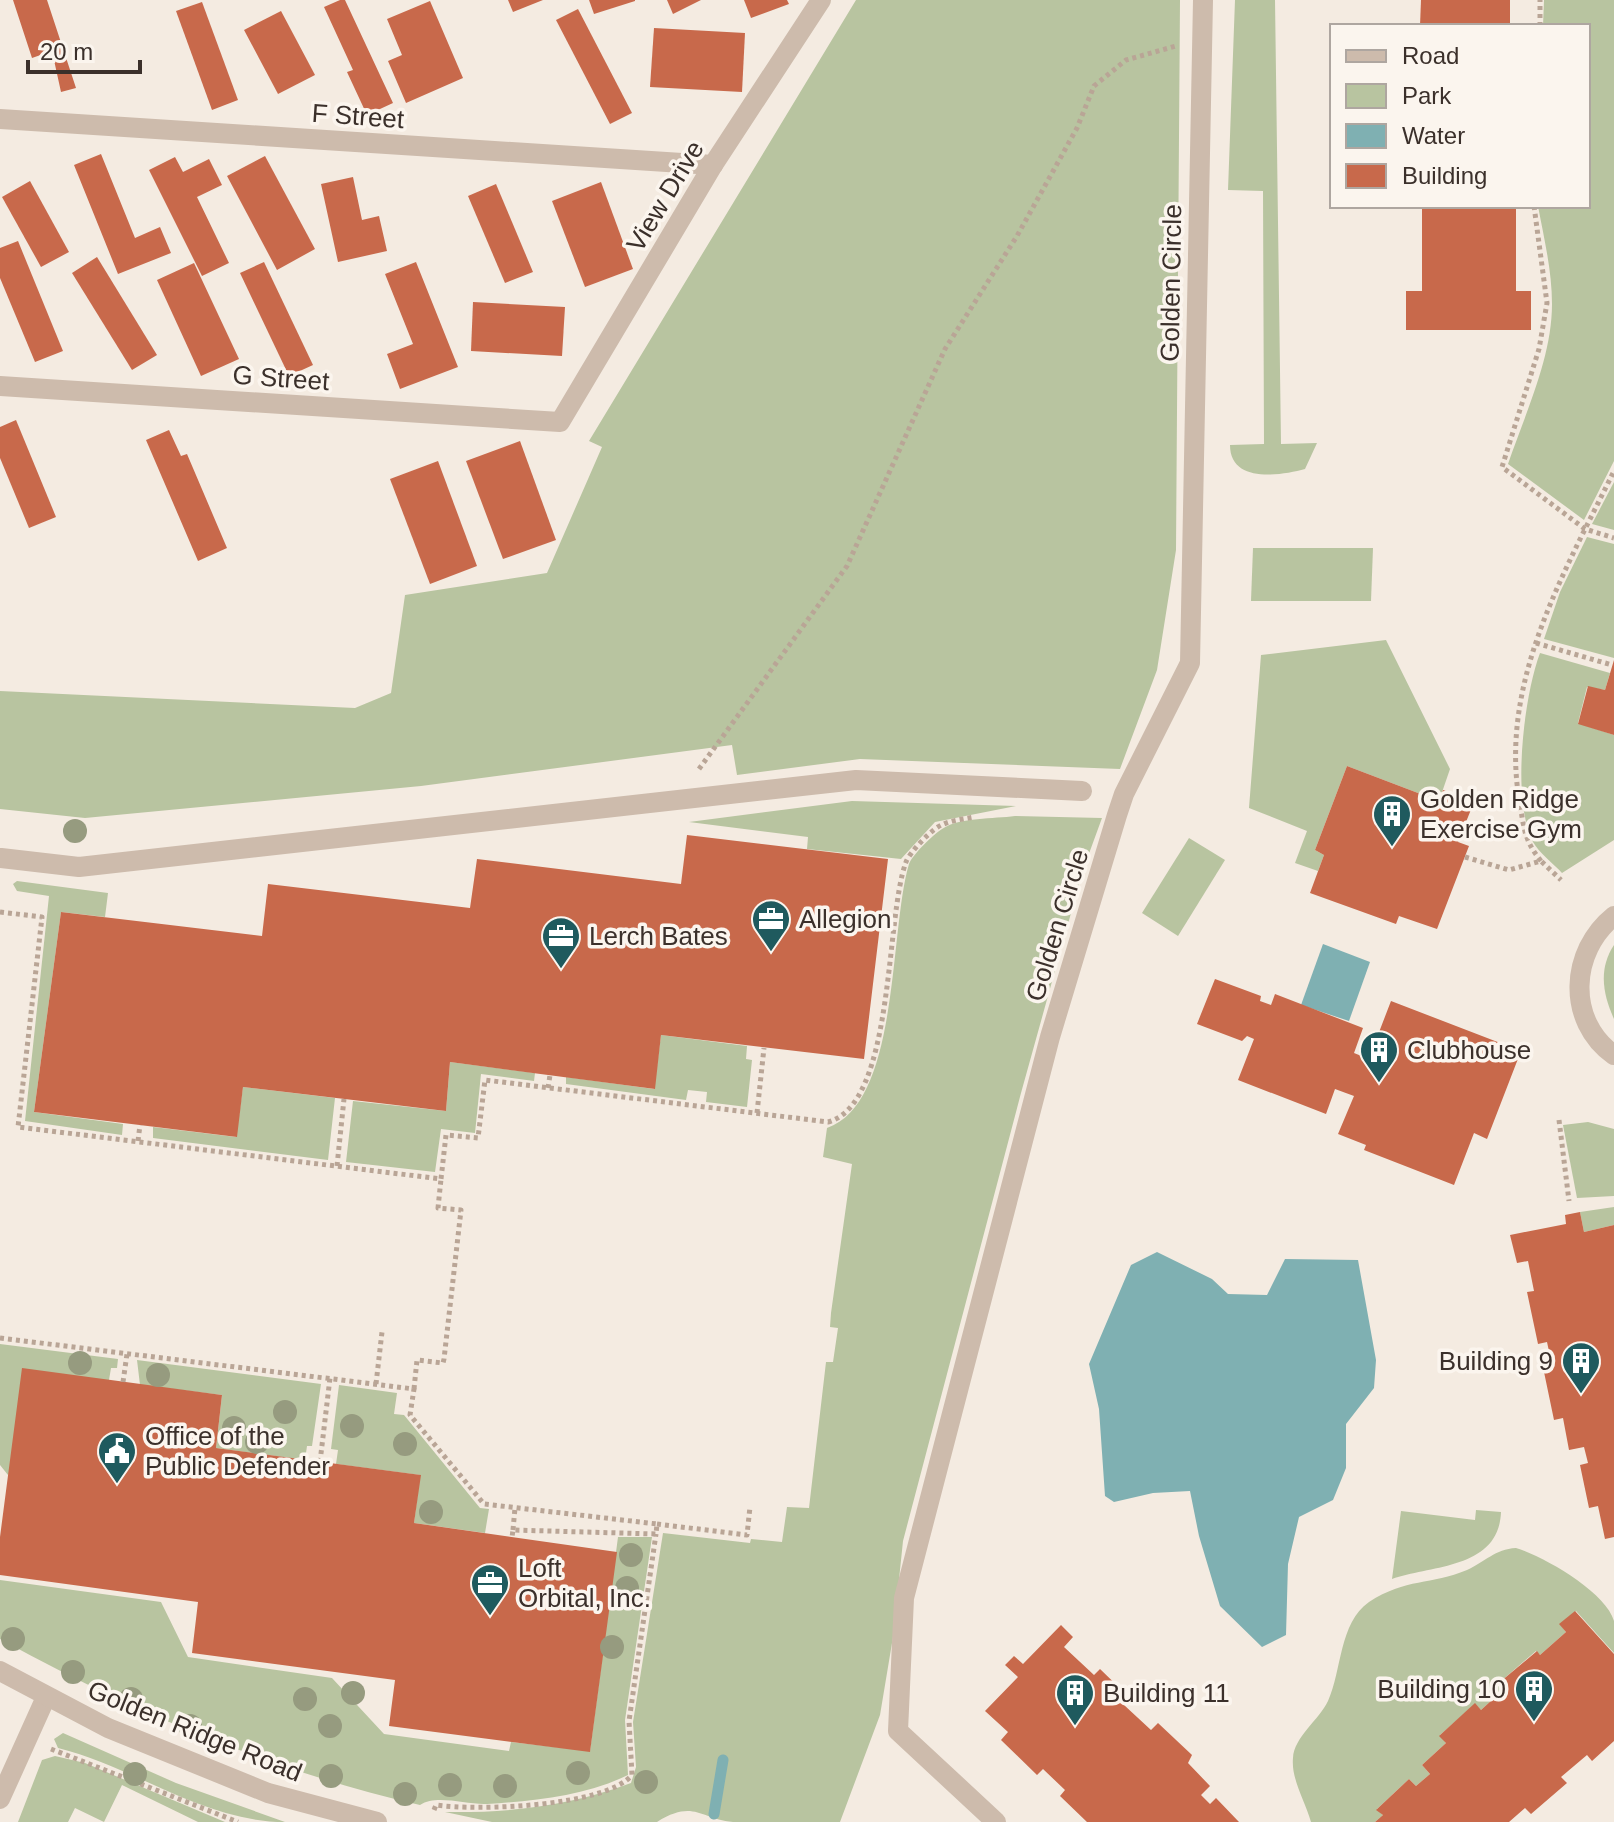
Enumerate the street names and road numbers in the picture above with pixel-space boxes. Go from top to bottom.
street label: F Street [311,98,406,134]
street label: View Drive [620,135,710,257]
street label: Golden Circle [1155,204,1187,362]
street label: G Street [232,360,331,396]
street label: Golden Circle [1020,845,1094,1005]
street label: Golden Ridge Road [84,1674,306,1788]

